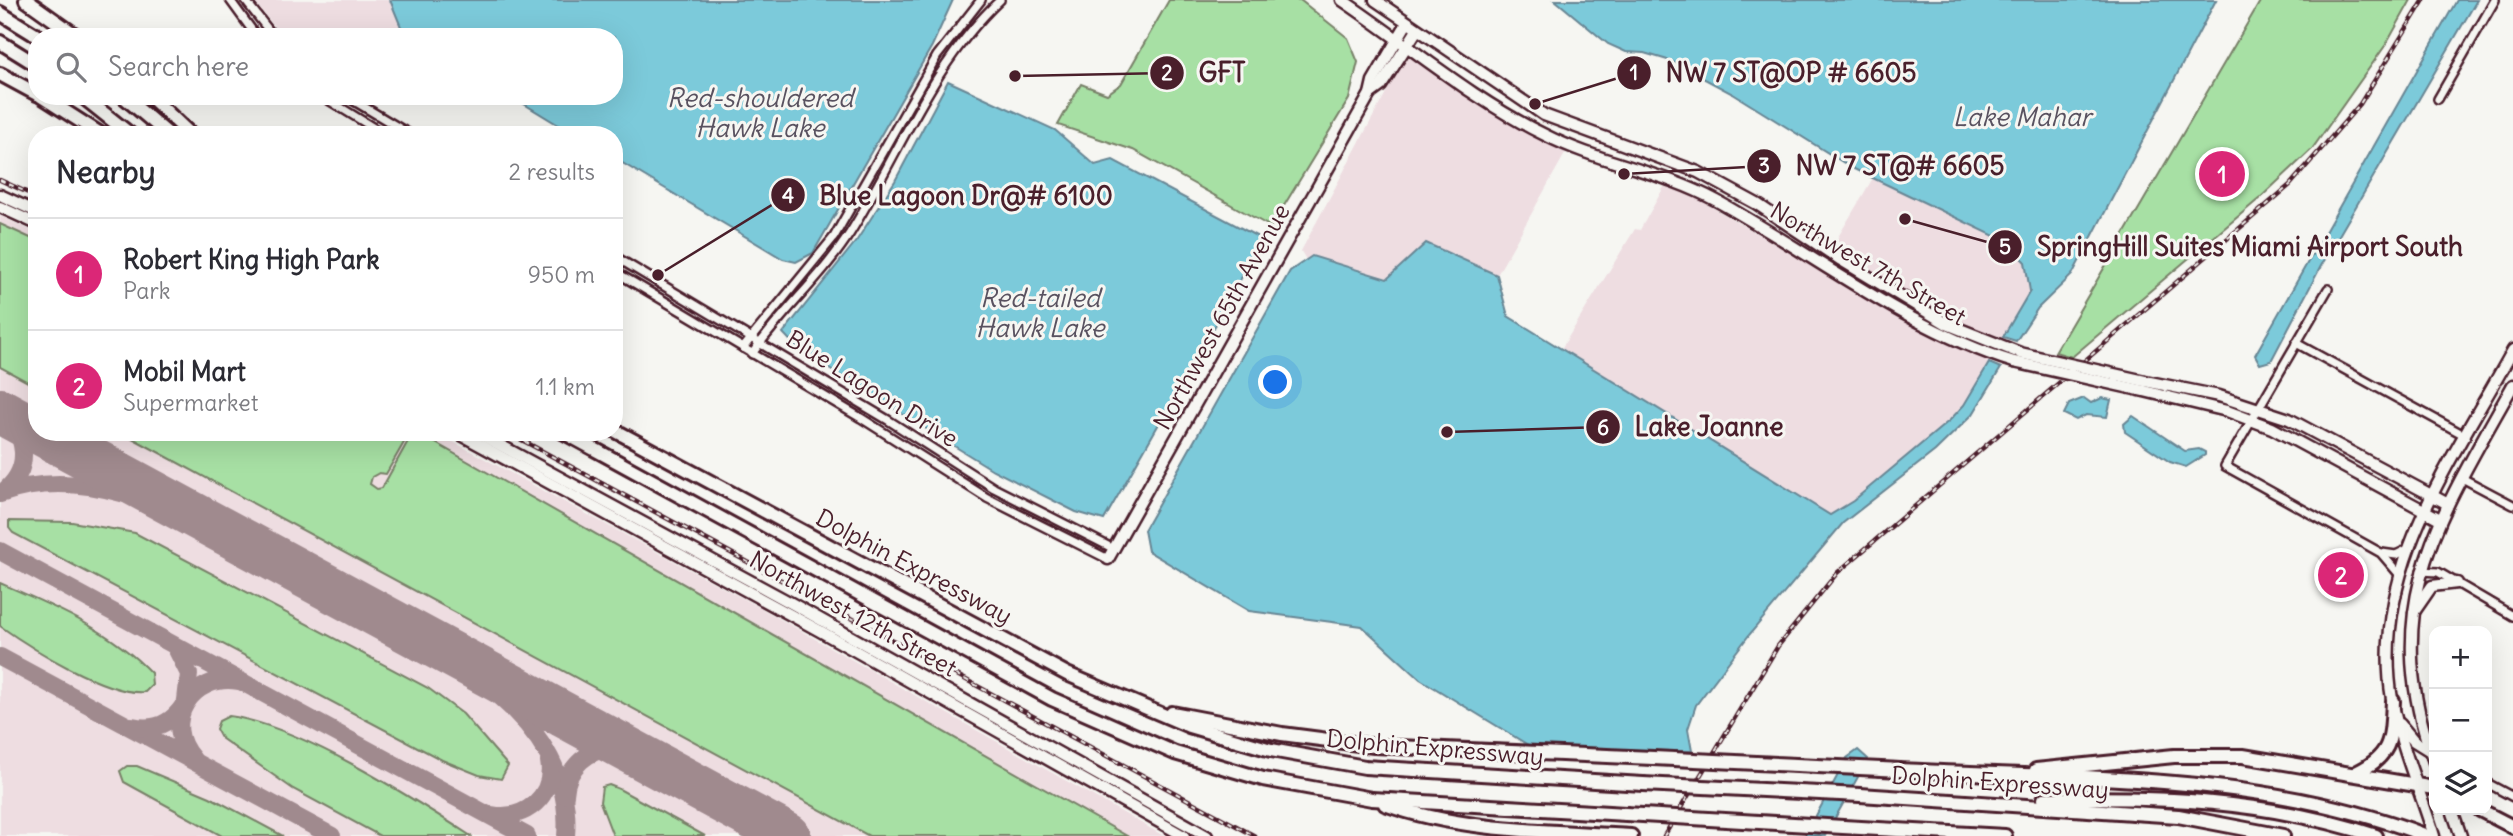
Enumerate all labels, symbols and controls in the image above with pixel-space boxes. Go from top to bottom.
search box [28,28,623,105]
icon: search [52,48,90,86]
callout: GFT [1149,49,1259,96]
callout: NW 7 ST@OP # 6605 [1617,49,1931,96]
text: Search here [108,50,249,83]
text: GFT [1198,56,1246,89]
text: NW 7 ST@OP # 6605 [1666,56,1916,89]
text: 2 [1161,59,1173,86]
text: 1 [1630,59,1638,86]
water label: Red-shouldered Hawk Lake [667,81,857,144]
water label: Lake Mahar [1953,100,2095,133]
callout: NW 7 ST@# 6605 [1747,142,2019,189]
pin: 1 [2199,148,2245,200]
text: NW 7 ST@# 6605 [1796,149,2005,182]
text: 3 [1758,152,1770,179]
text: Nearby [56,153,156,191]
text: 2 results [509,157,595,186]
callout: Blue Lagoon Dr@# 6100 [771,172,1127,219]
text: Blue Lagoon Dr@# 6100 [819,179,1113,212]
text: 4 [782,182,794,209]
street label: Northwest 7th Street [1765,195,1972,331]
street label: Northwest 65th Avenue [1147,198,1296,435]
callout: SpringHill Suites Miami Airport South [1987,223,2477,270]
text: SpringHill Suites Miami Airport South [2037,230,2463,263]
text: 5 [1999,233,2011,260]
text: Robert King High Park [123,243,379,276]
text: 1 [74,260,84,289]
text: 950 m [528,260,595,289]
text: Park [123,276,171,305]
water label: Red-tailed Hawk Lake [975,281,1107,344]
street label: Blue Lagoon Drive [781,323,964,453]
text: Mobil Mart [123,355,246,388]
your location [1258,365,1292,399]
text: 2 [73,372,85,401]
text: 1.1 km [536,372,595,401]
text: Supermarket [123,388,259,417]
callout: Lake Joanne [1585,404,1797,451]
text: Lake Joanne [1635,410,1783,443]
text: 6 [1597,414,1609,441]
street label: Dolphin Expressway [811,502,1018,630]
street label: Northwest 12th Street [745,544,962,683]
pin: 2 [2318,549,2364,601]
map controls [2429,626,2492,815]
button: + [2429,626,2492,689]
button: − [2429,689,2492,752]
street label: Dolphin Expressway [1325,723,1545,771]
button: layers [2429,752,2492,815]
street label: Dolphin Expressway [1890,759,2110,805]

